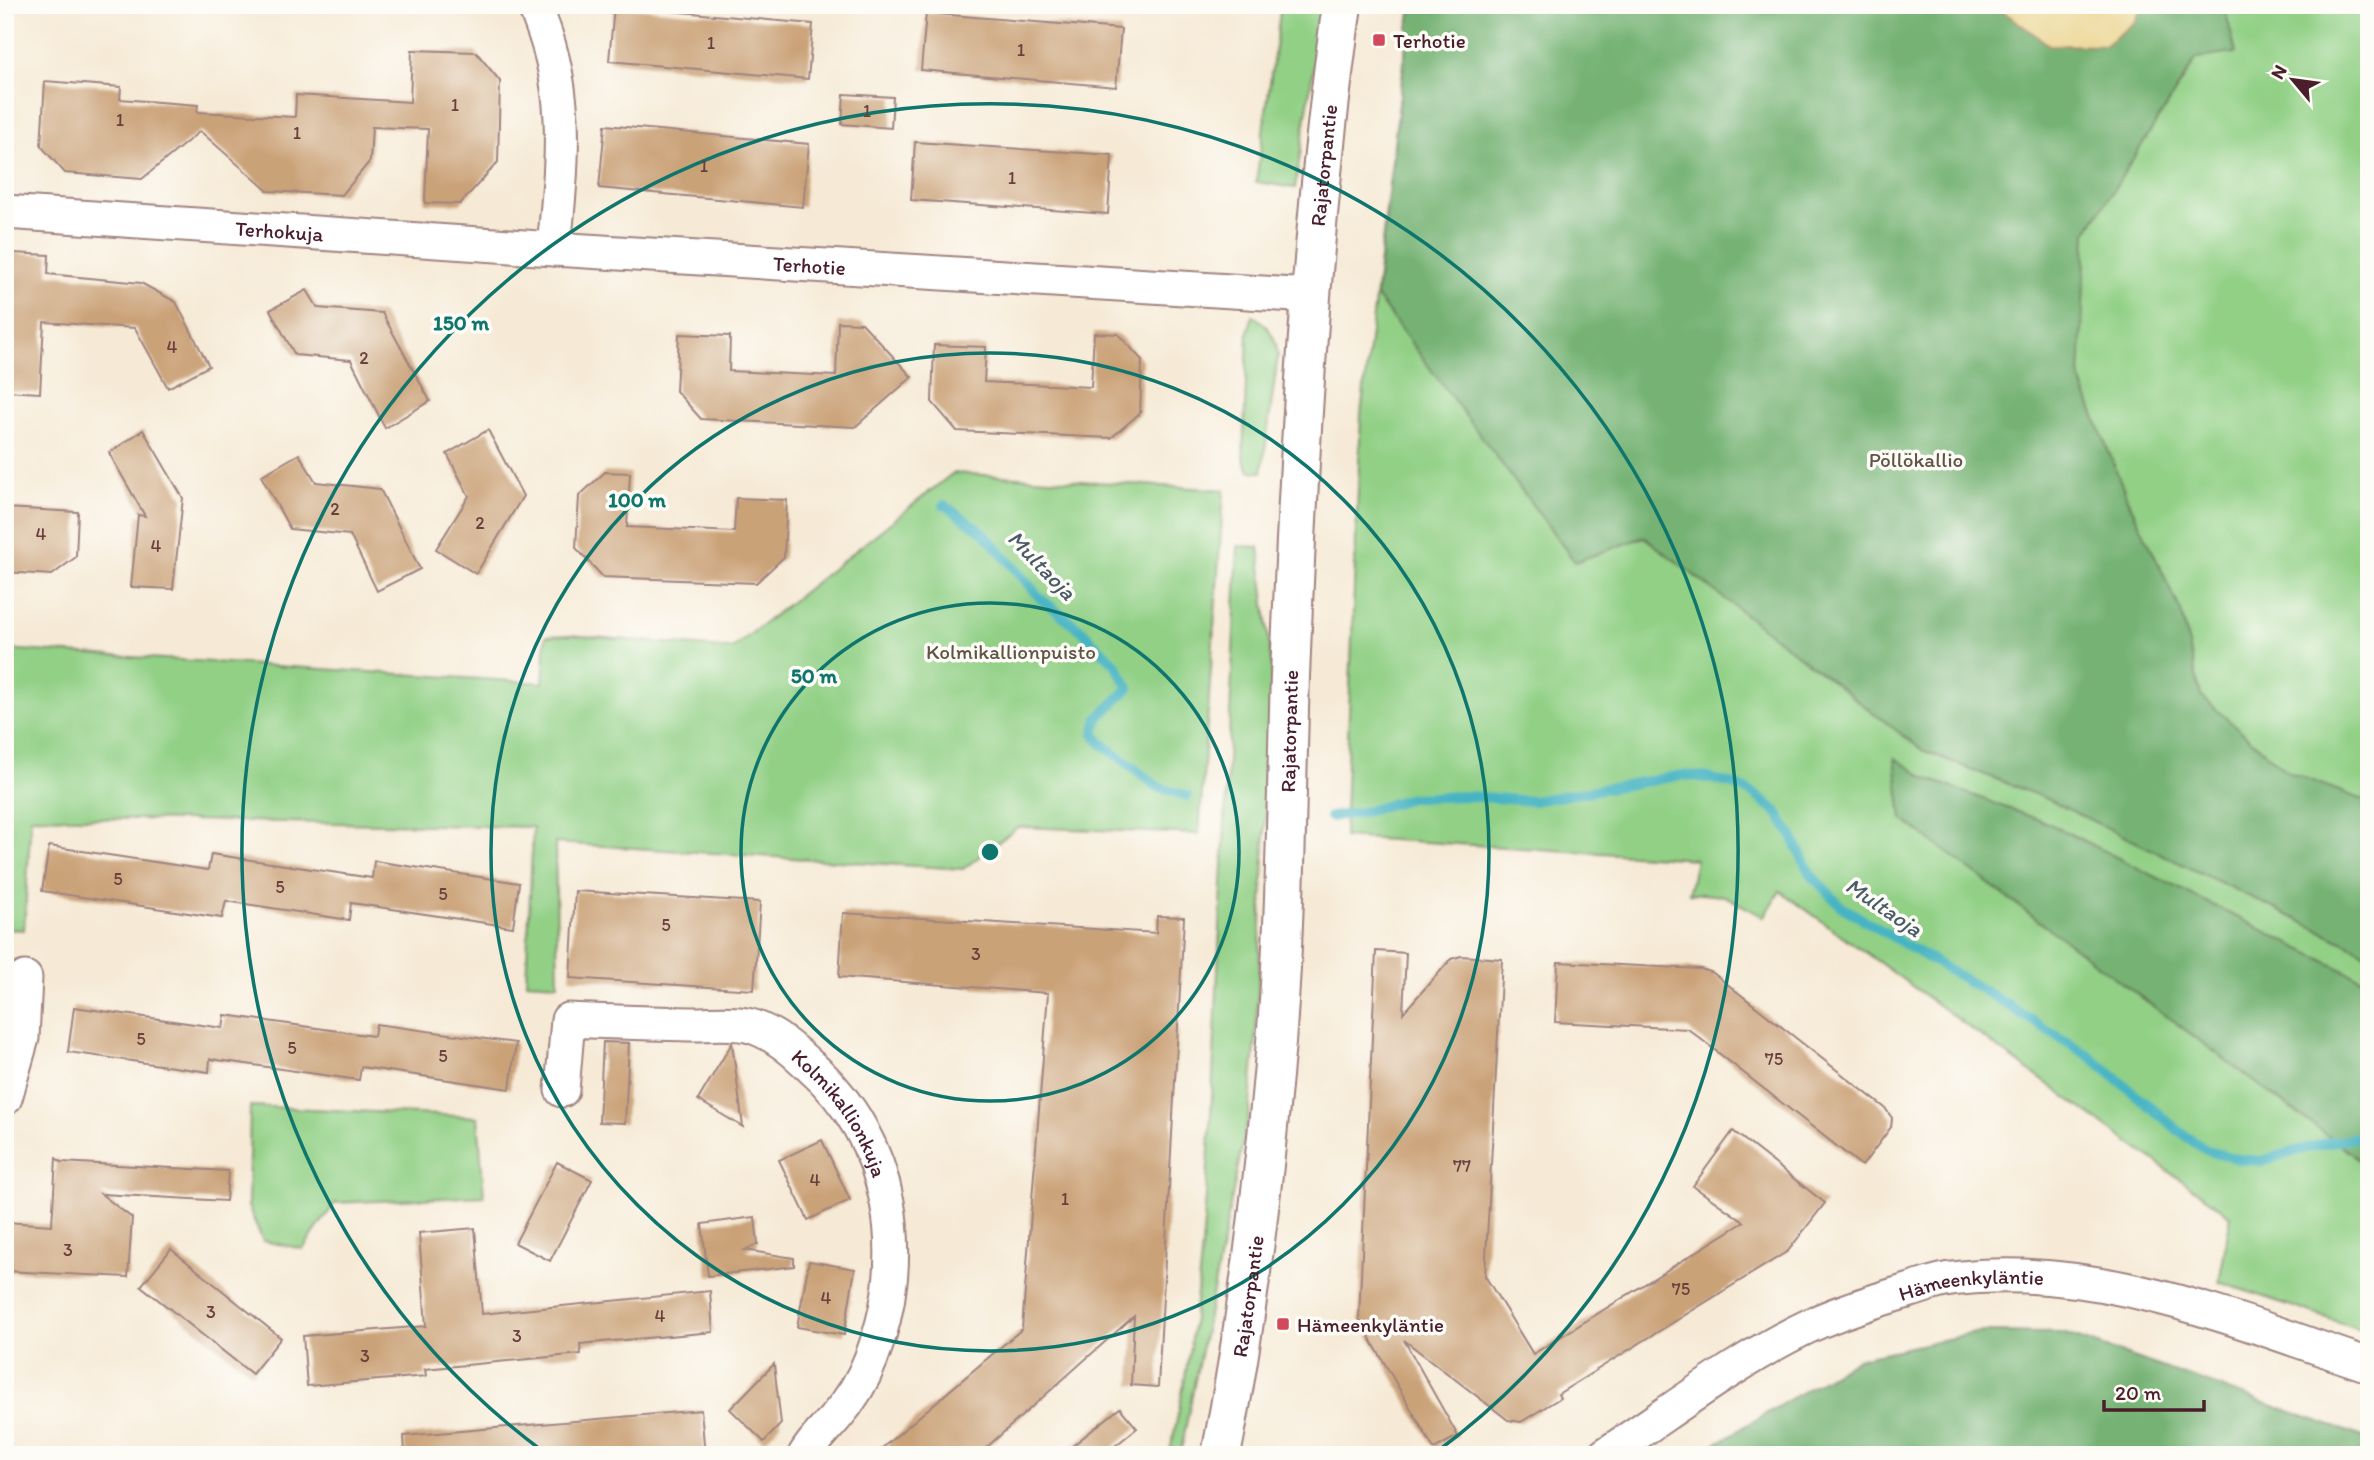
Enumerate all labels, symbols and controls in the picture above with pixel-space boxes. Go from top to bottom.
place label: Terhotie [1393,28,1466,53]
house number: 1 [707,32,715,54]
marker: Terhotie [1371,32,1387,48]
house number: 1 [1017,39,1025,61]
north arrow [2258,46,2328,116]
text: N [2265,61,2292,83]
house number: 1 [451,94,459,116]
house number: 1 [863,100,871,122]
street label: Rajatorpantie [1304,103,1342,228]
house number: 1 [116,109,124,131]
house number: 1 [293,122,301,144]
house number: 1 [700,155,708,177]
house number: 1 [1008,167,1016,189]
street label: Terhokuja [235,215,324,246]
street label: Terhotie [772,250,846,280]
text: 150 m [433,310,489,335]
house number: 4 [167,336,178,358]
house number: 2 [359,347,369,369]
park label: Pöllökallio [1869,447,1963,472]
text: 100 m [608,487,666,512]
house number: 2 [330,498,340,520]
house number: 2 [475,512,485,534]
house number: 4 [36,523,47,545]
water label: Multaoja [1002,524,1083,607]
house number: 4 [151,535,162,557]
park label: Kolmikallionpuisto [926,639,1096,664]
text: 50 m [791,663,838,688]
street label: Rajatorpantie [1274,669,1303,793]
centre of rings [978,840,1002,864]
house number: 5 [113,868,123,890]
water label: Multaoja [1840,871,1929,943]
house number: 5 [275,876,285,898]
house number: 5 [438,883,448,905]
house number: 5 [661,914,671,936]
house number: 3 [971,943,981,965]
house number: 5 [136,1028,146,1050]
house number: 5 [287,1037,297,1059]
street label: Kolmikallionkuja [787,1043,893,1180]
house number: 5 [438,1045,448,1067]
house number: 75 [1765,1048,1783,1070]
house number: 77 [1453,1155,1471,1177]
house number: 4 [810,1169,821,1191]
house number: 1 [1061,1188,1069,1210]
street label: Rajatorpantie [1226,1234,1268,1359]
house number: 3 [63,1239,73,1261]
street label: Hämeenkyläntie [1895,1263,2045,1306]
house number: 75 [1672,1278,1690,1300]
house number: 4 [821,1287,832,1309]
house number: 3 [206,1301,216,1323]
house number: 4 [655,1305,666,1327]
place label: Hämeenkyläntie [1297,1312,1444,1337]
marker: Hämeenkyläntie [1275,1316,1291,1332]
house number: 3 [512,1325,522,1347]
house number: 3 [360,1345,370,1367]
scale bar [2104,1369,2204,1413]
text: 20 m [2115,1380,2162,1405]

